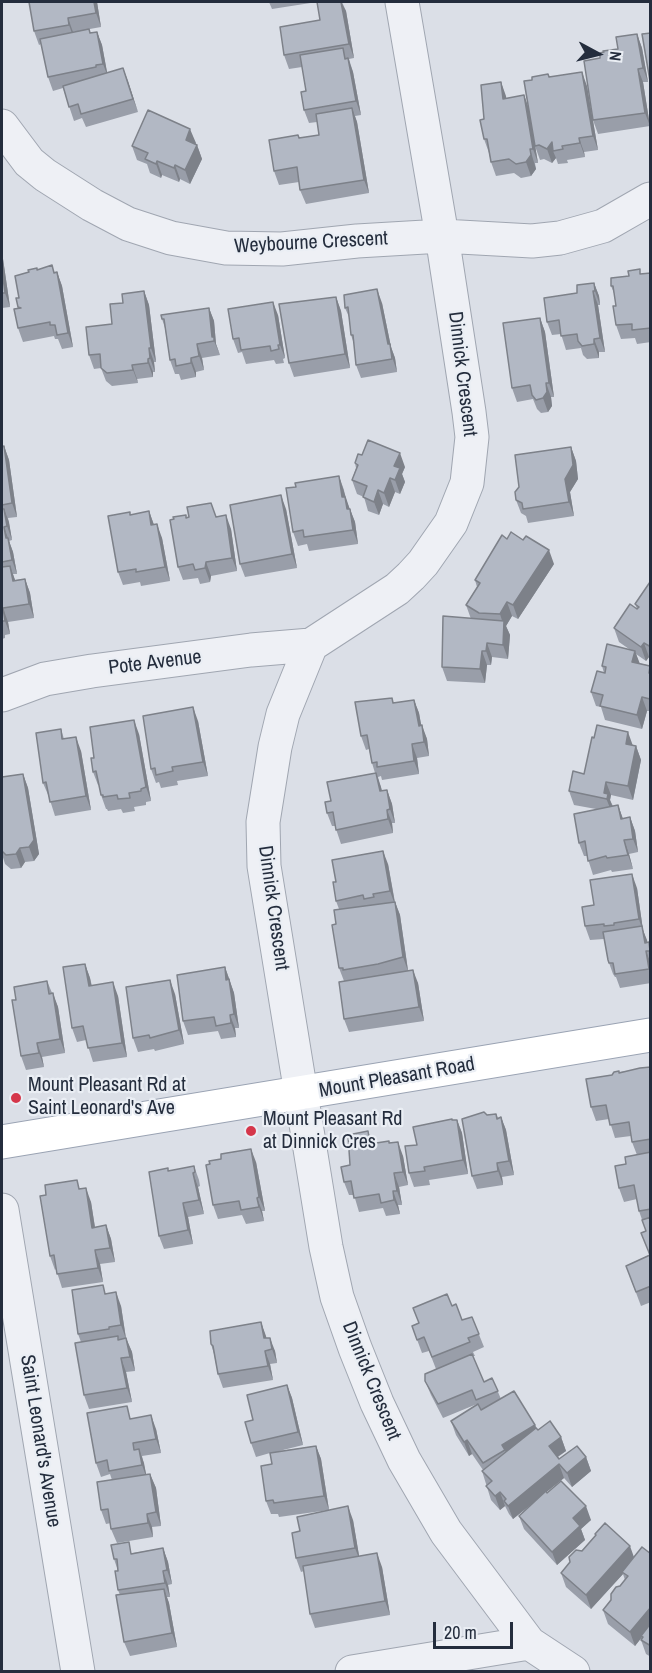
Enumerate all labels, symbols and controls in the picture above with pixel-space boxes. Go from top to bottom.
north arrow [568,24,628,84]
text: N [604,50,627,62]
street label: Weybourne Crescent [234,227,388,259]
street label: Dinnick Crescent [442,310,482,438]
street label: Pote Avenue [107,645,203,681]
street label: Dinnick Crescent [252,844,294,972]
street label: Mount Pleasant Road [317,1052,477,1104]
place label: Mount Pleasant Rd at Saint Leonard's Ave [28,1074,186,1121]
marker: Mount Pleasant Rd at Saint Leonard's Ave [9,1091,23,1105]
place label: Mount Pleasant Rd at Dinnick Cres [263,1108,402,1155]
marker: Mount Pleasant Rd at Dinnick Cres [244,1124,258,1138]
street label: Dinnick Crescent [336,1318,406,1444]
street label: Saint Leonard's Avenue [15,1353,65,1529]
scale bar [436,1610,516,1648]
text: 20 m [444,1620,477,1645]

